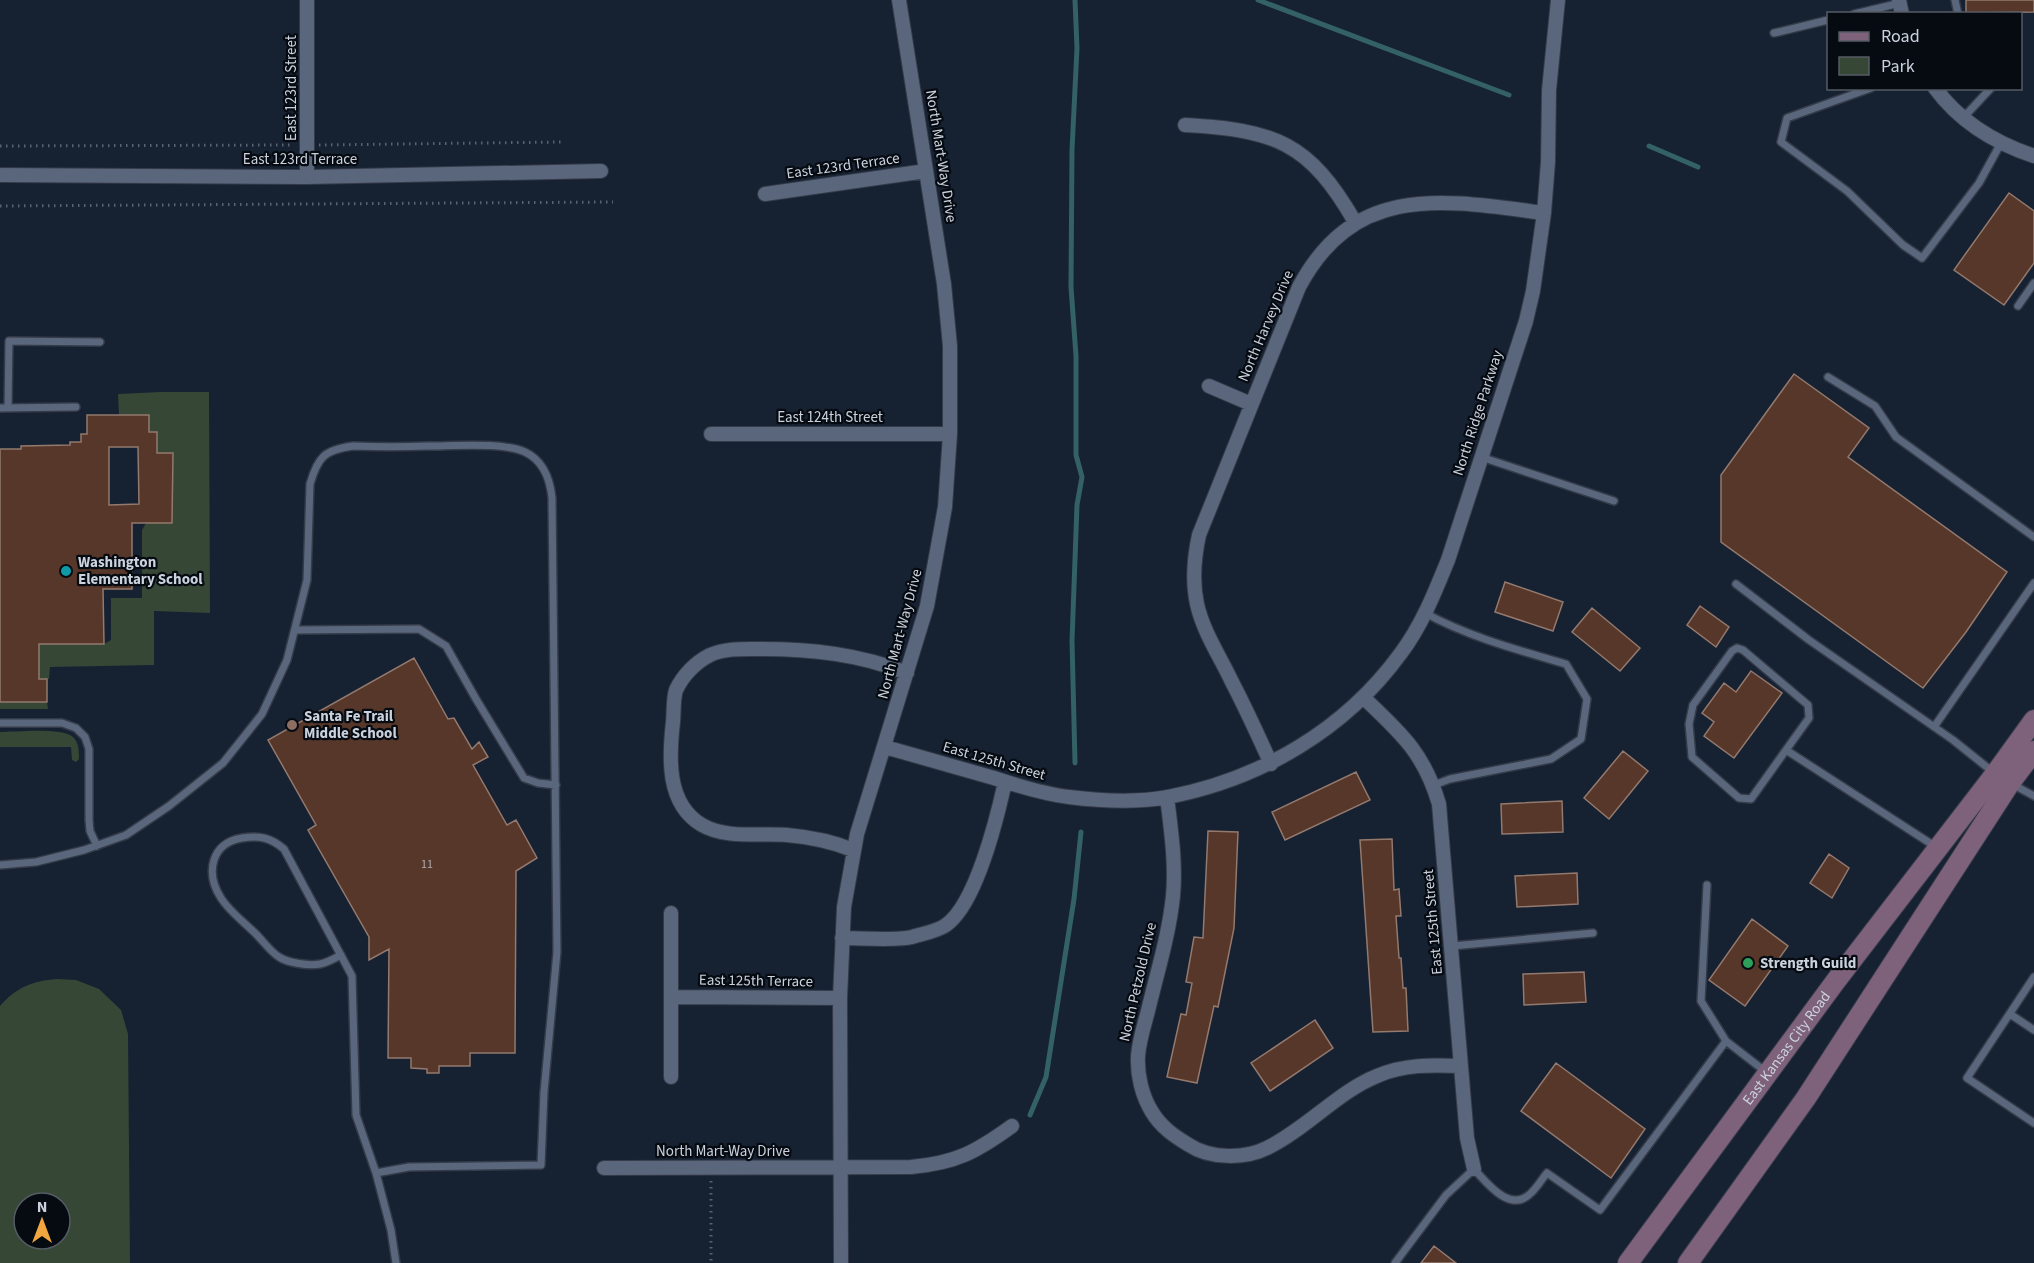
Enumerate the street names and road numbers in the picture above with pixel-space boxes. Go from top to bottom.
street label: East 123rd Street [281,35,302,141]
street label: North Mart-Way Drive [920,88,962,224]
street label: East 123rd Terrace [785,148,901,184]
street label: East 123rd Terrace [243,149,357,170]
street label: North Harvey Drive [1233,267,1299,385]
street label: North Ridge Parkway [1448,348,1508,478]
street label: East 124th Street [777,407,883,428]
street label: North Mart-Way Drive [873,567,927,701]
street label: East 125th Street [940,736,1048,786]
street label: East 125th Street [1418,868,1448,976]
street label: North Petzold Drive [1114,920,1162,1044]
street label: East 125th Terrace [699,970,813,992]
street label: East Kansas City Road [1737,987,1835,1109]
street label: North Mart-Way Drive [656,1141,790,1162]

